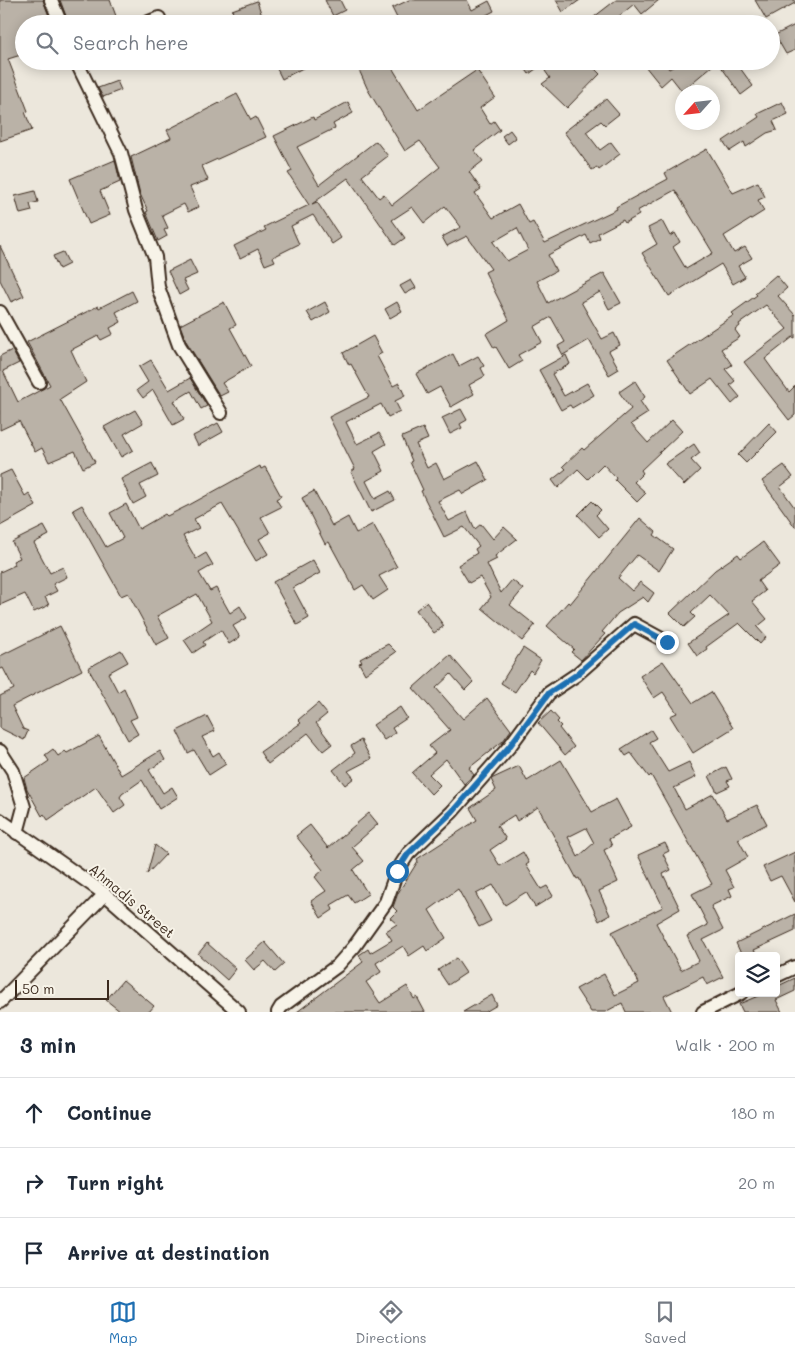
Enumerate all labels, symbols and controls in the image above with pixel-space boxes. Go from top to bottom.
search box [15,15,780,70]
icon: search [33,29,61,57]
text: Search here [73,30,189,55]
north arrow [675,85,720,130]
route end [656,631,679,654]
street label: Ahmadis Street [85,859,179,942]
route start [386,860,409,883]
map controls [735,952,780,997]
button: layers [735,952,780,997]
scale bar [15,977,109,1000]
text: 50 m [22,979,54,998]
text: 3 min [20,1031,76,1058]
text: Walk · 200 m [675,1034,775,1055]
icon: ahead [20,1099,48,1127]
text: Continue [67,1100,152,1125]
text: 180 m [730,1102,775,1123]
icon: right [20,1169,48,1197]
text: Turn right [67,1170,164,1195]
text: 20 m [738,1172,775,1193]
icon: arrive [20,1239,48,1267]
text: Arrive at destination [67,1240,270,1265]
tab: Map [109,1298,137,1347]
tab: Directions [355,1298,427,1347]
tab: Saved [644,1298,686,1347]

